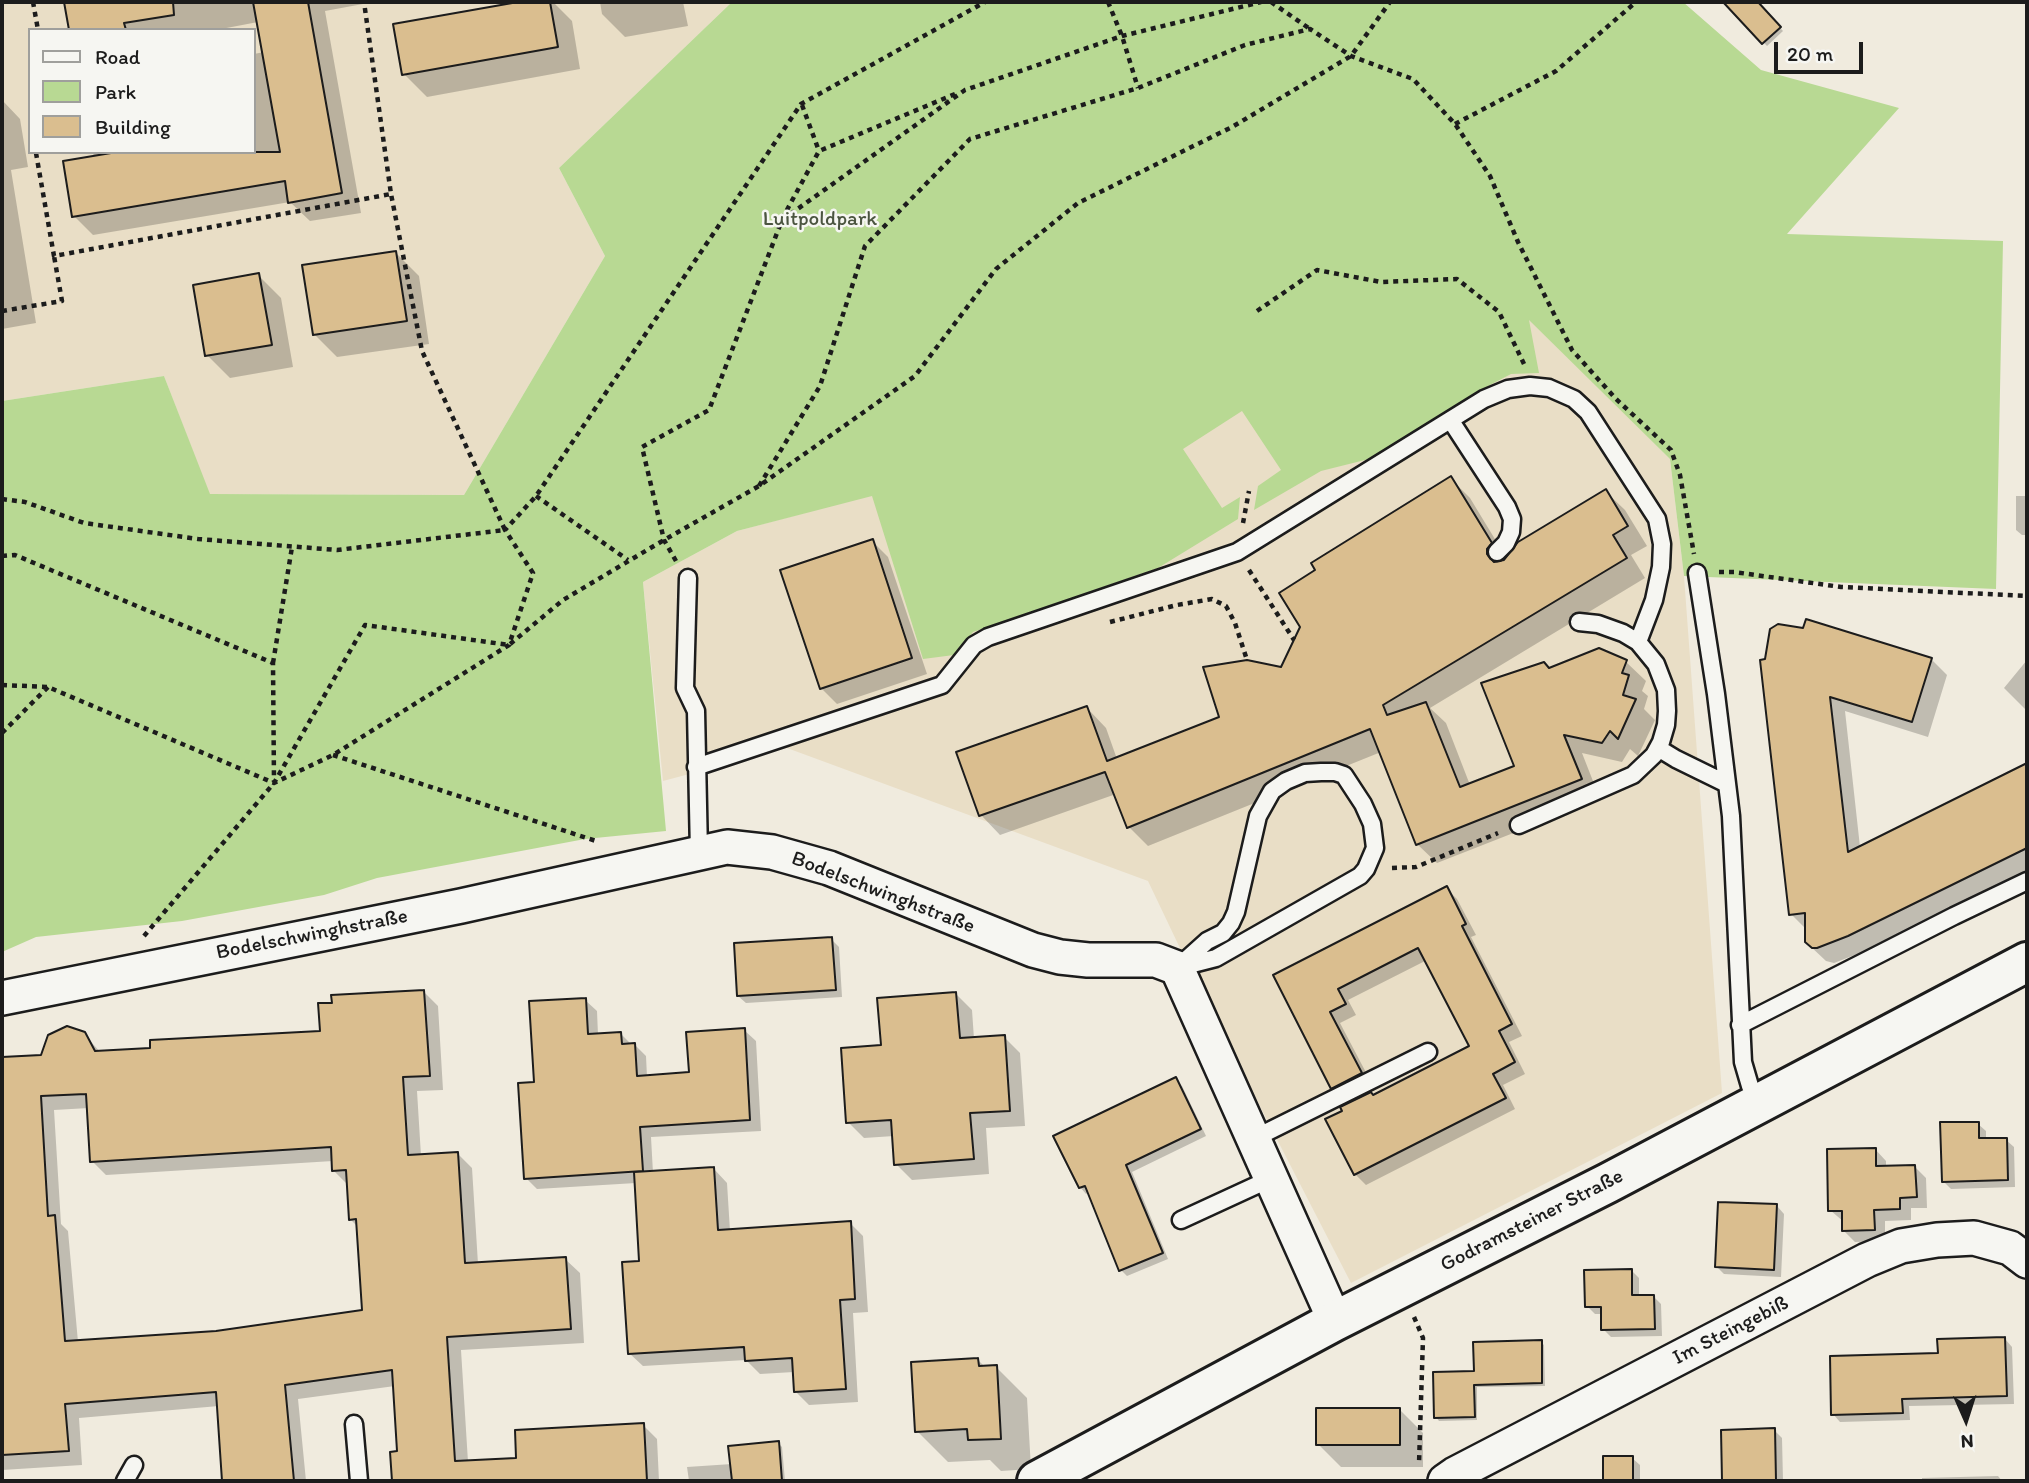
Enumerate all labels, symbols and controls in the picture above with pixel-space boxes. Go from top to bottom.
legend [28,28,256,154]
scale bar [1777,28,1866,72]
text: 20 m [1787,41,1833,66]
text: Road [95,44,140,69]
text: Park [95,79,136,104]
text: Building [95,114,171,139]
park label: Luitpoldpark [763,207,877,233]
street label: Bodelschwinghstraße [788,846,978,940]
street label: Bodelschwinghstraße [214,904,410,966]
street label: Godramsteiner Straße [1436,1164,1628,1278]
street label: Im Steingebiß [1669,1291,1793,1371]
north arrow [1931,1385,2001,1455]
text: N [1960,1430,1974,1453]

